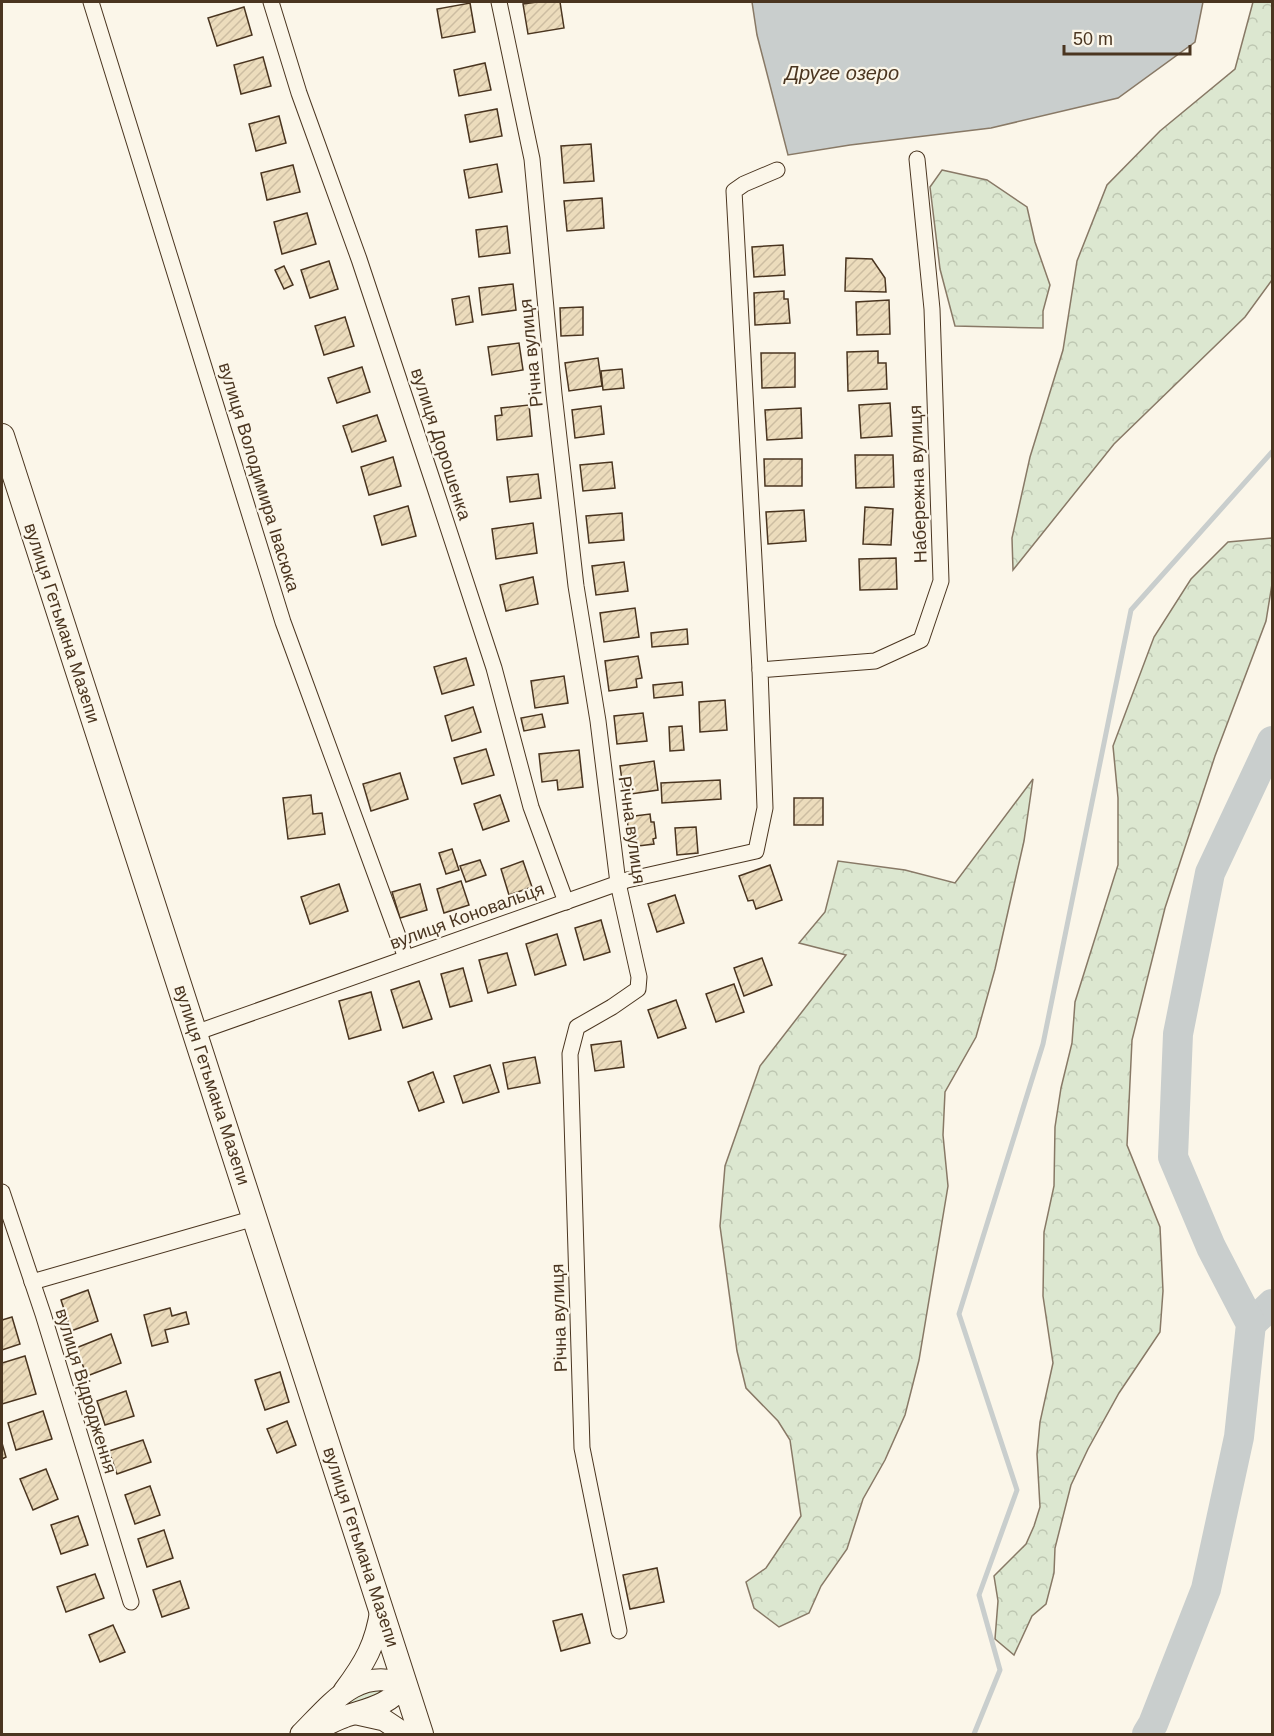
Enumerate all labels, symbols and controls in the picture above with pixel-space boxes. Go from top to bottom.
scale bar [1064,18,1190,56]
text: 50 m [1073,29,1113,49]
water label: Друге озеро [783,62,899,84]
street label: Річна вулиця [515,298,547,408]
street label: вулиця Володимира Івасюка [215,360,304,595]
street label: вулиця Дорошенка [407,366,475,523]
street label: Набережна вулиця [905,405,931,563]
street label: вулиця Гетьмана Мазепи [20,520,104,726]
street label: Річна вулиця [615,775,649,885]
street label: вулиця Коновальця [387,879,547,953]
street label: вулиця Гетьмана Мазепи [170,982,254,1188]
street label: Річна вулиця [547,1263,571,1373]
street label: вулиця Відродження [51,1306,121,1476]
street label: вулиця Гетьмана Мазепи [319,1444,403,1650]

